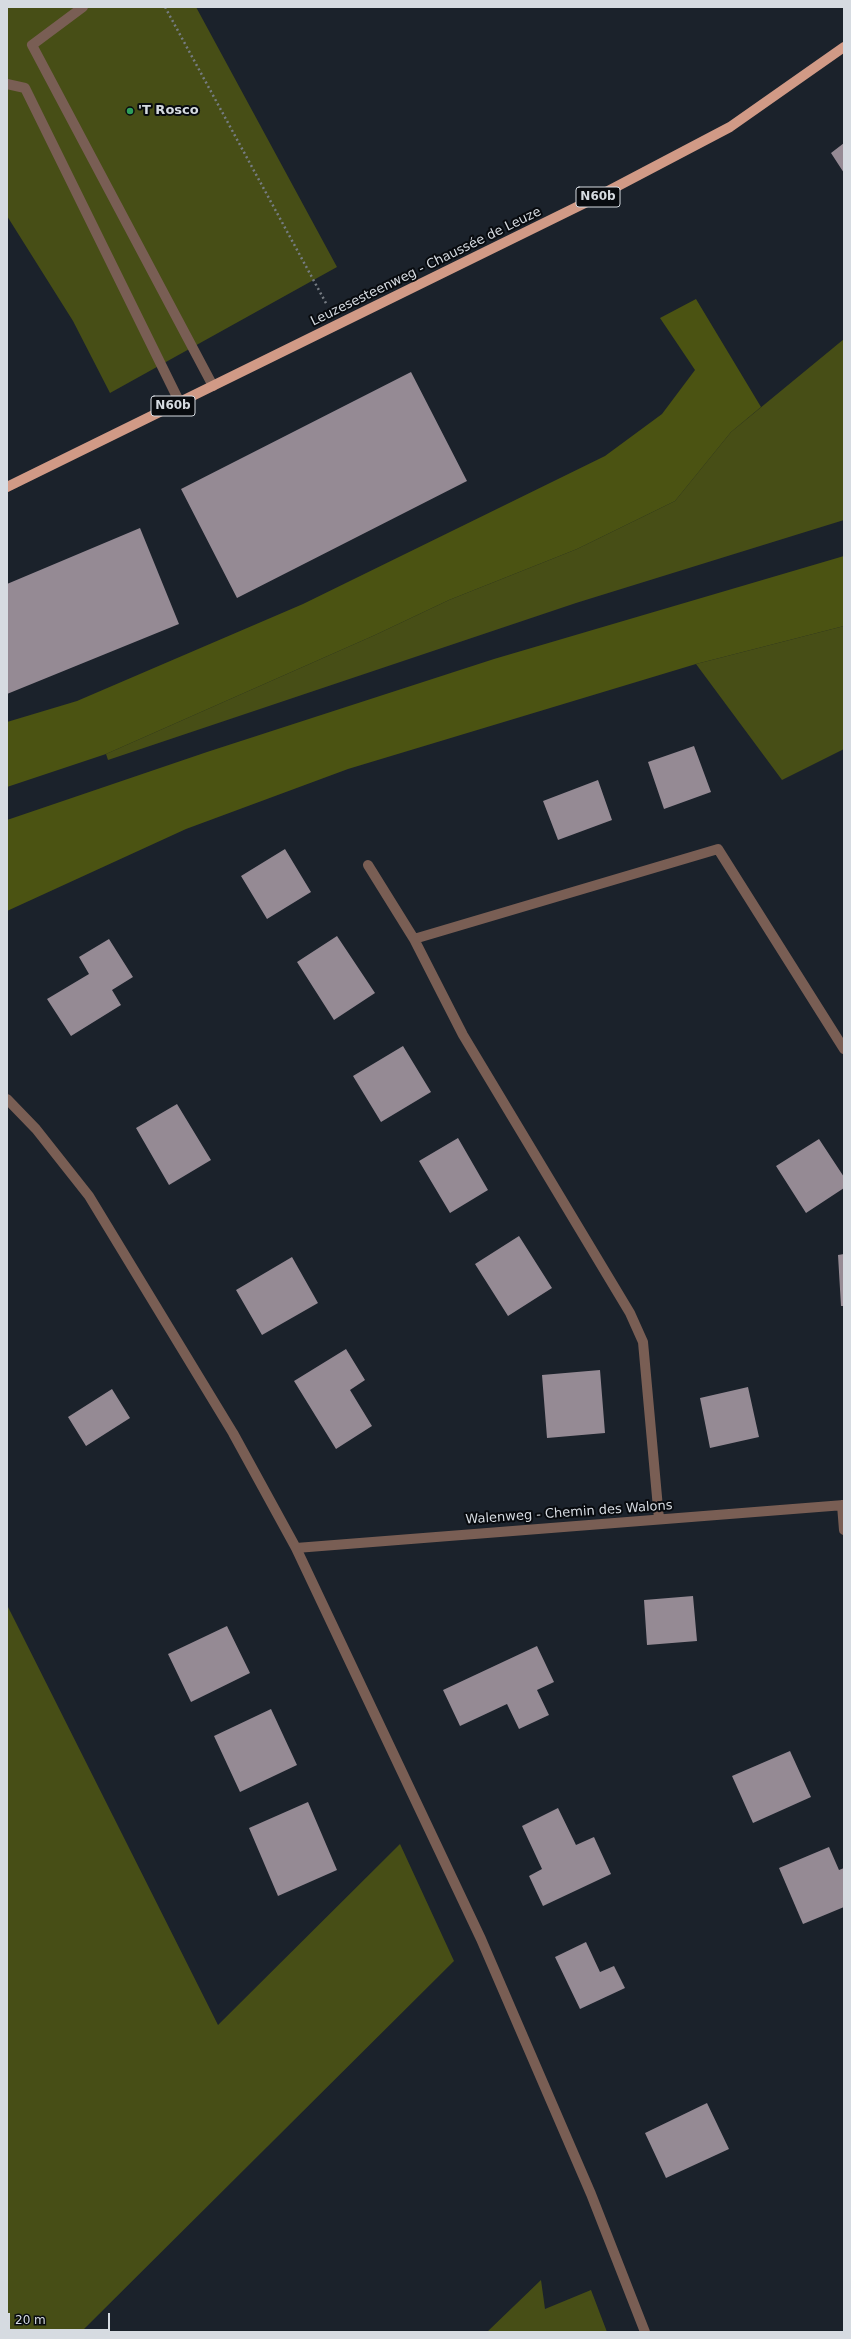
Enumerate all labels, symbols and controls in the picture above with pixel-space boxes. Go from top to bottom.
place label: 'T Rosco [138,103,199,119]
marker: 'T Rosco [125,106,135,116]
road number: N60b [576,187,620,207]
street label: Leuzesesteenweg - Chaussée de Leuze [308,204,544,330]
road number: N60b [151,396,195,416]
street label: Walenweg - Chemin des Walons [465,1498,673,1528]
scale bar [10,2305,112,2331]
text: 20 m [15,2313,46,2327]

